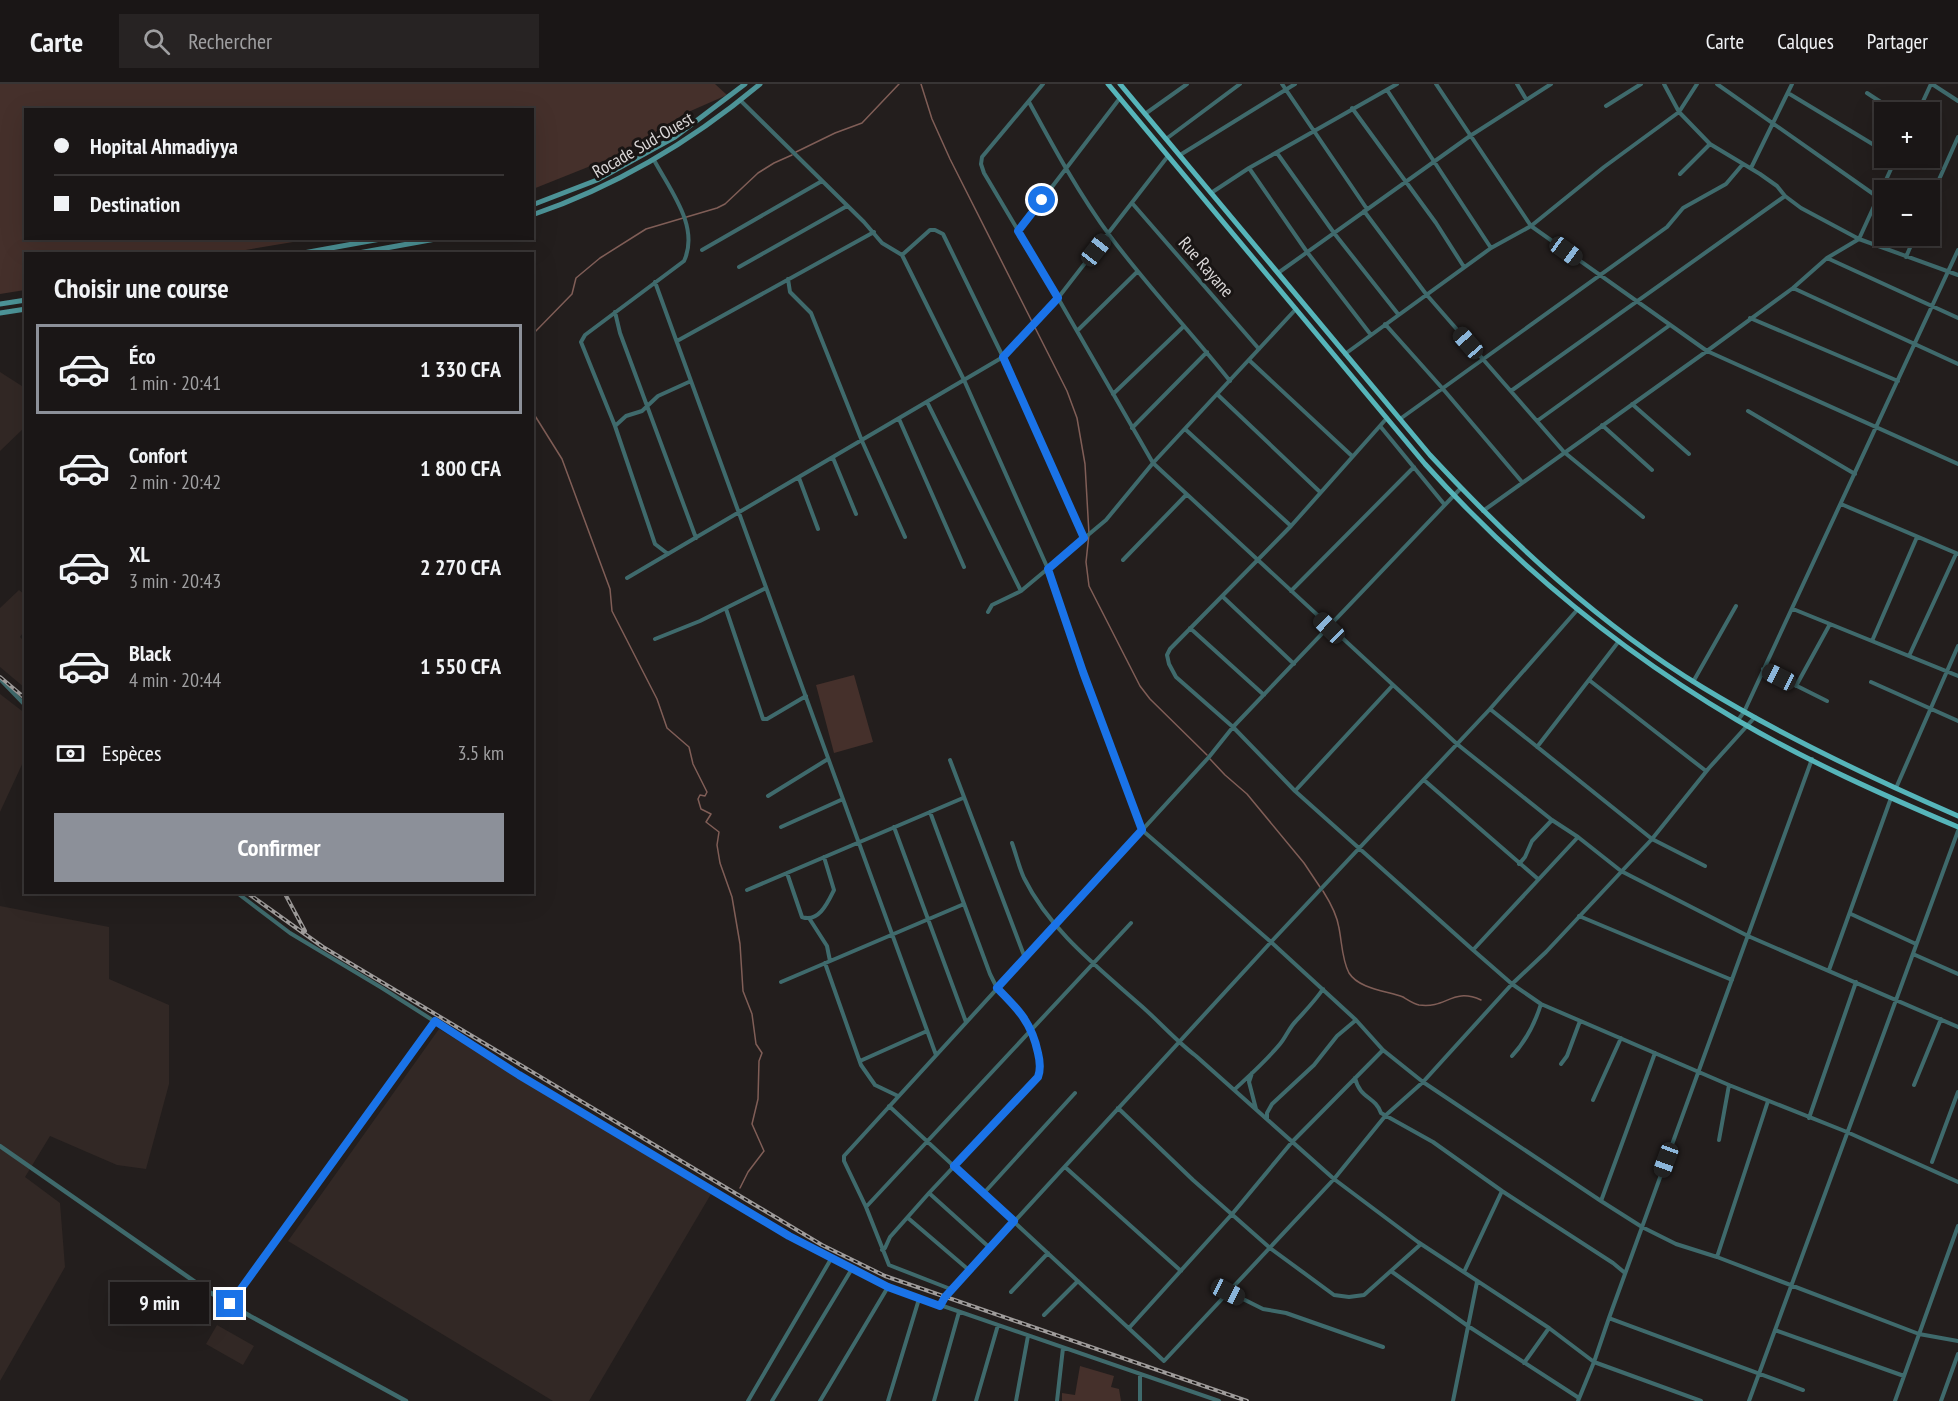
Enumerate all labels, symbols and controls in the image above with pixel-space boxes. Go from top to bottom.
search box [119,14,539,68]
text: Carte [30,23,83,60]
icon: search [140,25,173,58]
text: Rechercher [188,27,272,55]
text: Carte [1706,28,1744,55]
text: Calques [1777,28,1834,55]
text: Partager [1867,28,1928,55]
map controls [1874,102,1940,246]
button: + [1874,102,1940,168]
street label: Rocade Sud-Ouest [588,106,698,183]
text: Hopital Ahmadiyya [90,132,238,160]
button: − [1874,180,1940,246]
route start [1028,186,1055,213]
text: Destination [90,190,180,218]
car [1078,230,1114,270]
street label: Rue Rayane [1174,232,1239,302]
car [1546,233,1586,269]
text: Choisir une course [54,271,229,305]
car [1449,324,1487,362]
icon: car [57,342,111,396]
text: Éco [129,342,156,370]
text: 1 330 CFA [420,355,501,383]
text: 1 min · 20:41 [129,370,221,396]
icon: car [57,441,111,495]
text: Confort [129,441,187,469]
text: 1 800 CFA [420,454,501,482]
text: 2 min · 20:42 [129,469,221,495]
icon: car [57,540,111,594]
text: XL [129,540,150,568]
text: 2 270 CFA [420,553,501,581]
text: 3 min · 20:43 [129,568,221,594]
car [1310,609,1348,647]
icon: car [57,639,111,693]
text: Black [129,639,171,667]
text: 1 550 CFA [420,652,501,680]
car [1759,661,1799,693]
text: 4 min · 20:44 [129,667,221,693]
icon: cash [54,737,87,770]
text: Espèces [102,739,161,767]
text: 3.5 km [457,740,504,766]
button: Confirmer [54,813,504,882]
car [1651,1140,1681,1180]
car [1208,1276,1248,1308]
callout: 9 min [110,1283,209,1325]
text: 9 min [139,1290,180,1316]
route end [216,1290,243,1317]

